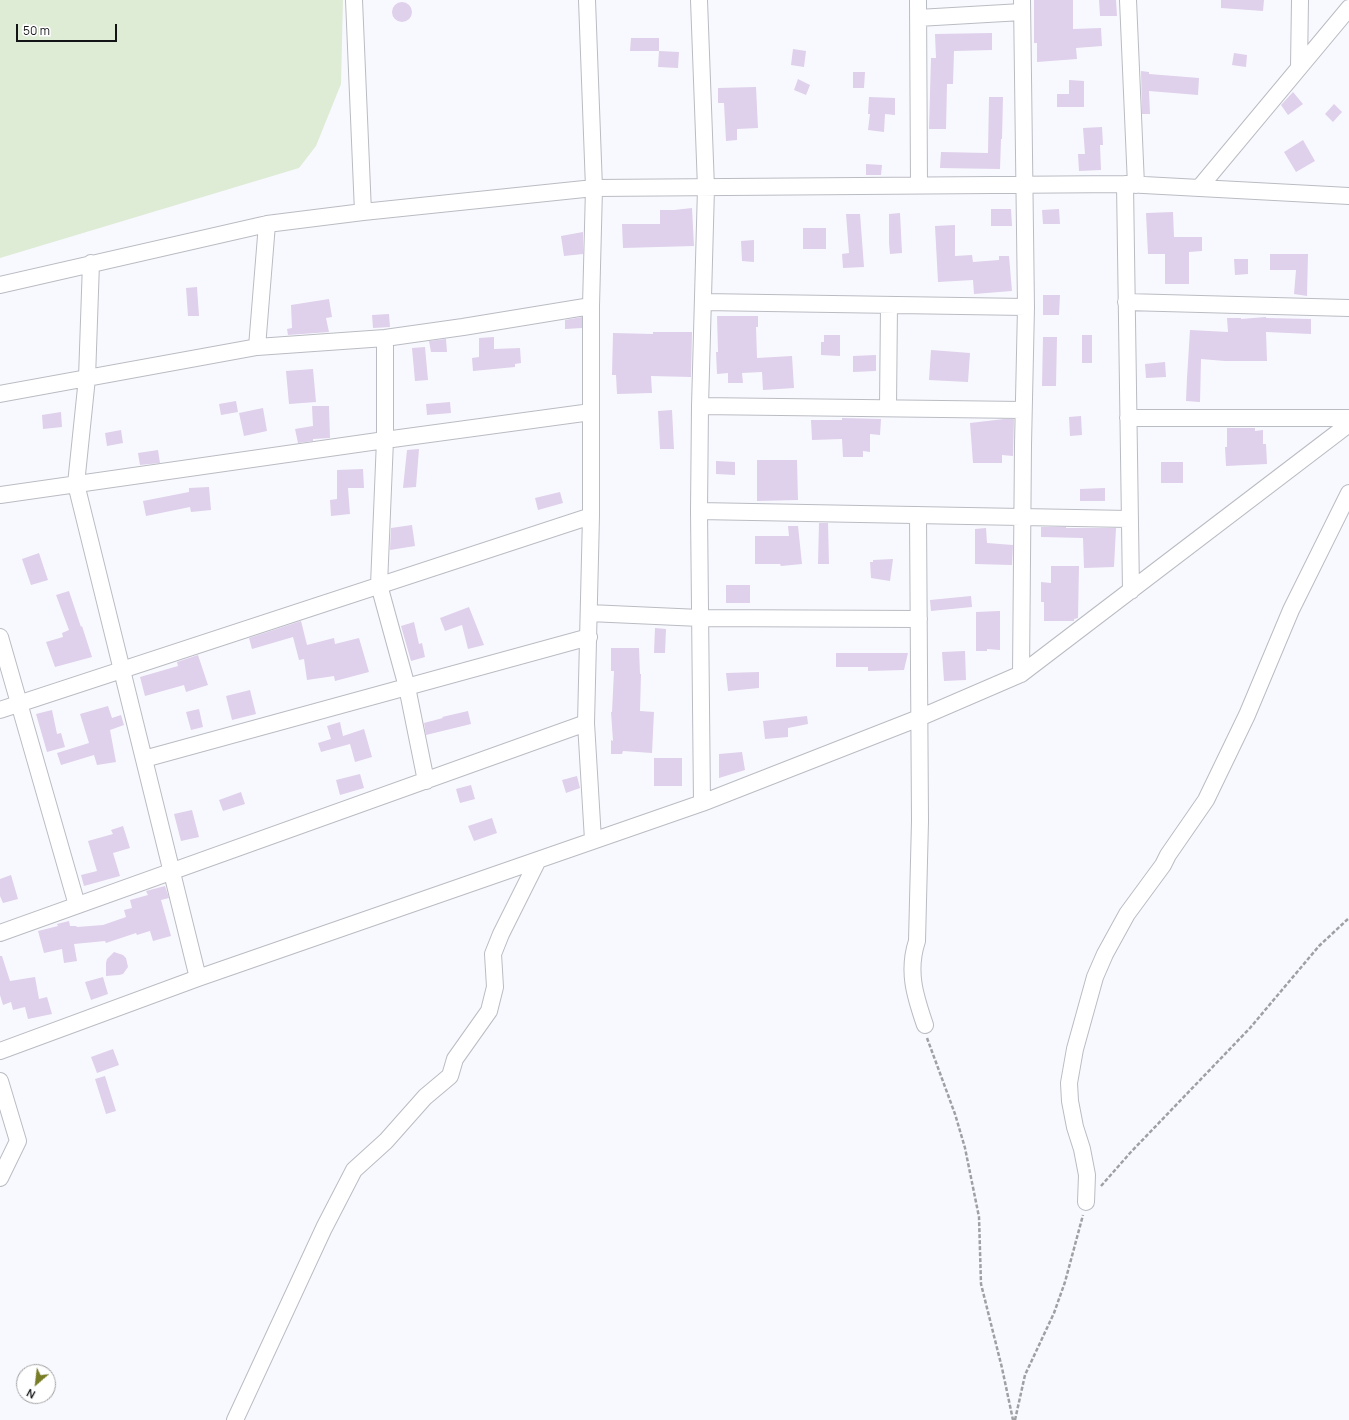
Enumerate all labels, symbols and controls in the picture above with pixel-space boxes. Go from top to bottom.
scale bar [18,16,119,42]
text: 50 m [23,22,50,39]
north arrow [16,1364,56,1404]
text: N [24,1386,38,1403]

